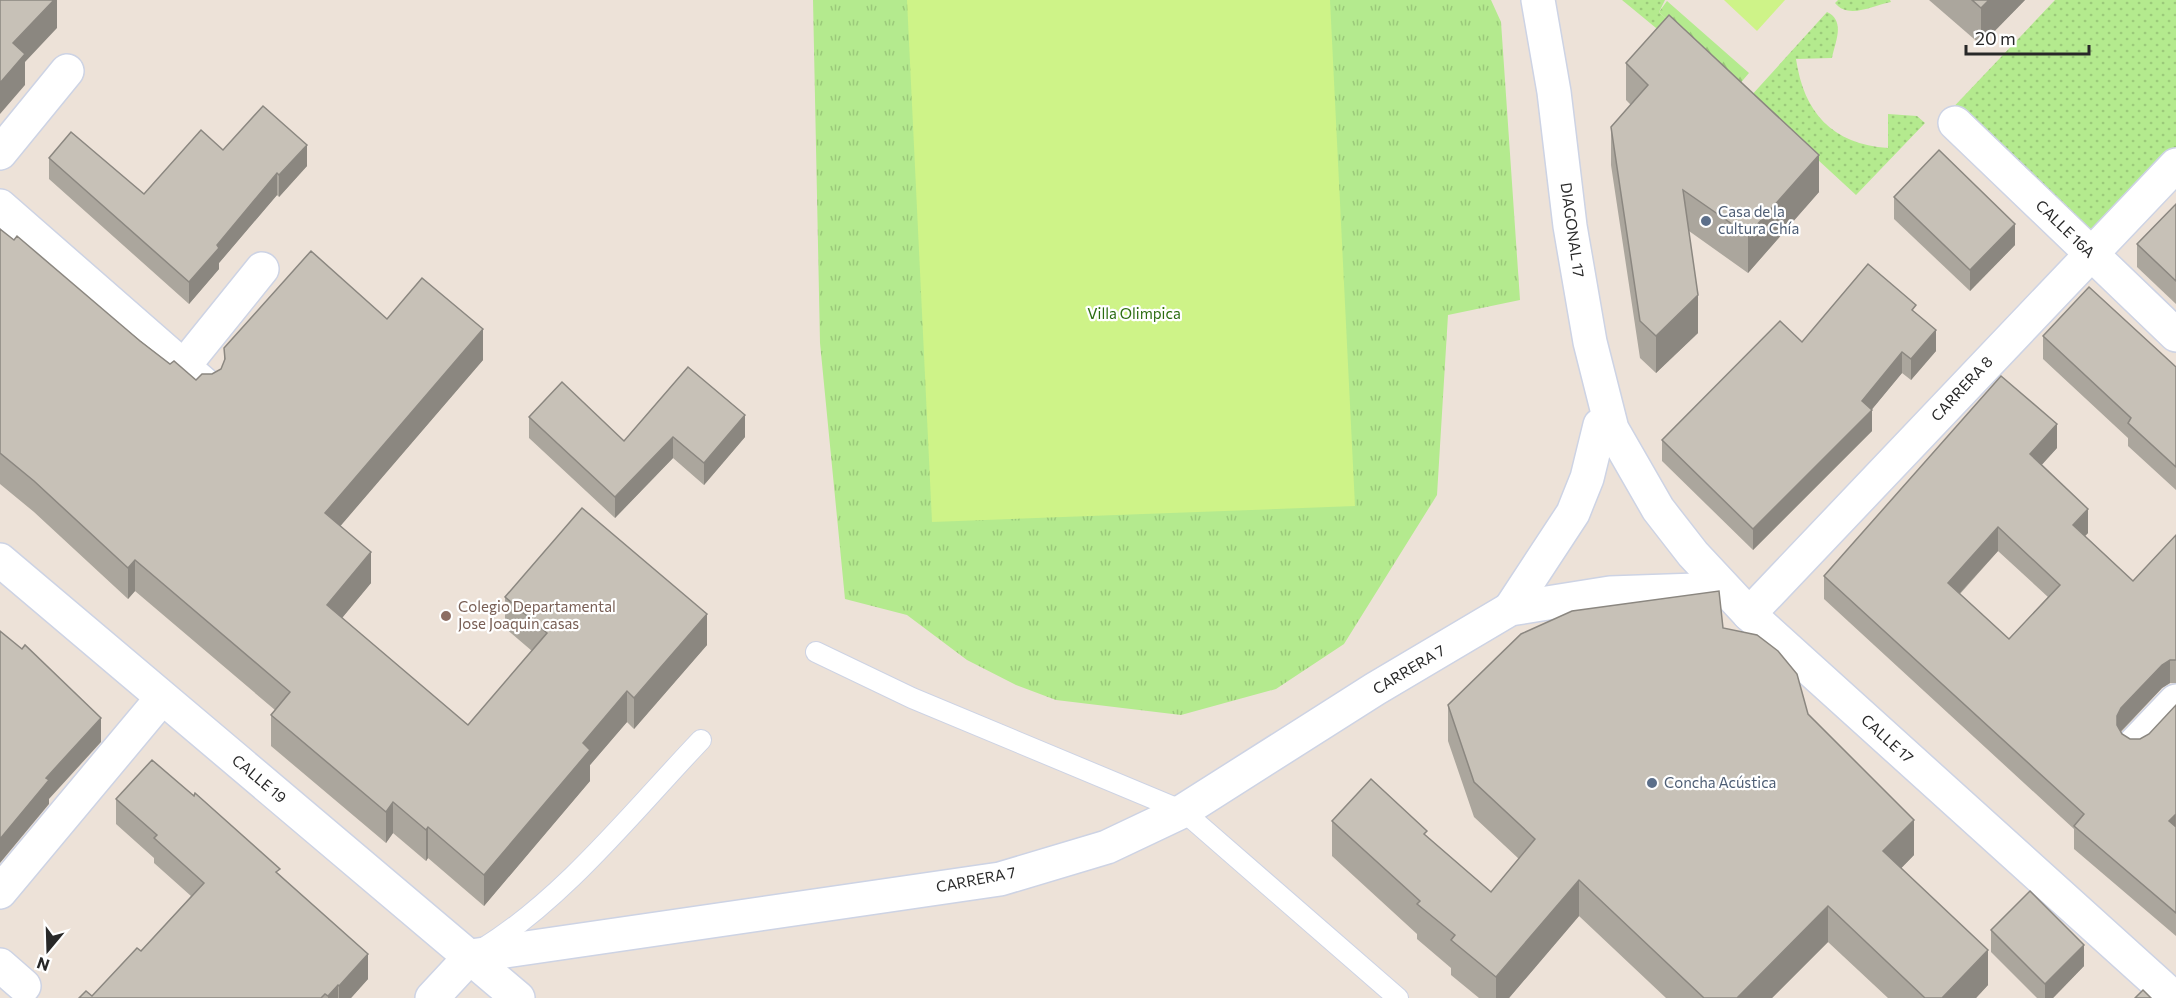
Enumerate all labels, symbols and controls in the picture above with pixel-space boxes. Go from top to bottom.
scale bar [1966,18,2089,56]
text: 20 m [1975,27,2016,49]
street label: DIAGONAL 17 [1557,181,1589,279]
street label: CALLE 16A [2032,196,2099,261]
place label: Casa de la cultura Chía [1718,202,1799,237]
marker: Casa de la cultura Chía [1699,214,1713,228]
park label: Villa Olimpica [1087,304,1181,322]
street label: CARRERA 8 [1927,352,1996,424]
place label: Colegio Departamental Jose Joaquin casas [458,597,616,632]
marker: Colegio Departamental Jose Joaquin casas [439,609,453,623]
street label: CARRERA 7 [1369,641,1448,698]
street label: CALLE 17 [1858,710,1917,766]
street label: CALLE 19 [229,750,290,806]
place label: Concha Acústica [1664,773,1776,791]
marker: Concha Acústica [1645,776,1659,790]
street label: CARRERA 7 [934,862,1017,896]
north arrow [18,920,78,980]
text: N [34,954,52,976]

